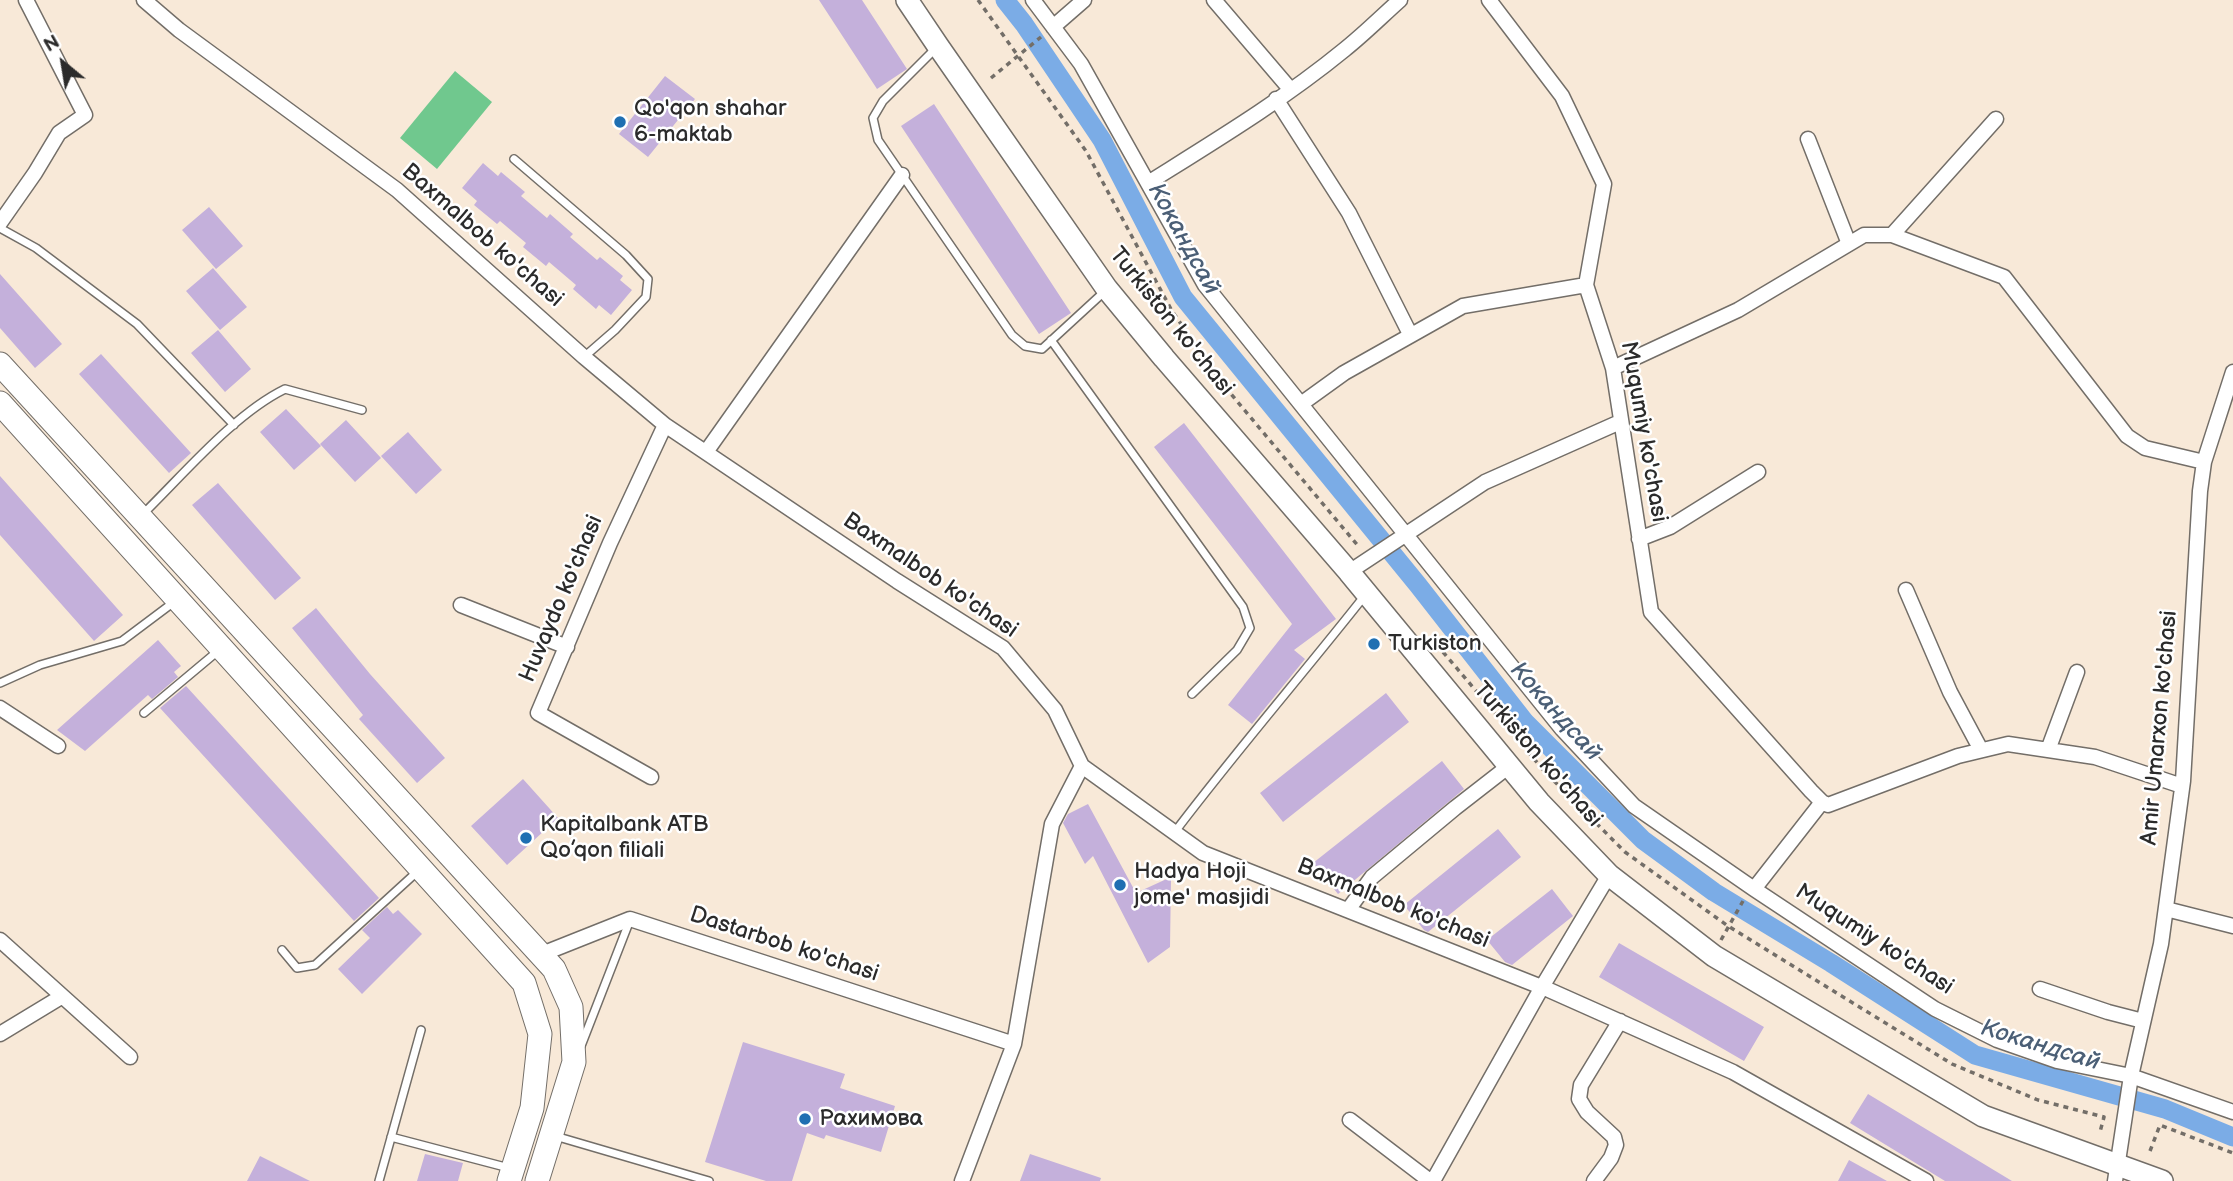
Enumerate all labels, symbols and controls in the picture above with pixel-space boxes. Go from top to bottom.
north arrow [28,28,98,98]
text: N [40,31,64,58]
place label: Qo'qon shahar 6-maktab [634,95,786,149]
marker: Qo'qon shahar 6-maktab [612,114,628,130]
street label: Baxmalbob ko'chasi [396,158,568,314]
water label: Кокандсай [1141,178,1225,300]
street label: Turkiston ko'chasi [1103,242,1239,402]
street label: Muqumiy ko'chasi [1614,339,1672,525]
street label: Baxmalbob ko'chasi [837,507,1023,645]
street label: Huvaydo ko'chasi [514,511,610,687]
street label: Amir Umarxon ko'chasi [2136,609,2184,847]
place label: Turkiston [1388,630,1482,658]
marker: Turkiston [1366,636,1382,652]
water label: Кокандсай [1503,657,1607,767]
street label: Turkiston ko'chasi [1467,677,1607,833]
place label: Kapitalbank ATB Qo’qon filiali [540,811,709,865]
marker: Kapitalbank ATB Qo’qon filiali [518,830,534,846]
street label: Baxmalbob ko'chasi [1293,853,1493,955]
place label: Hadya Hoji jome' masjidi [1134,858,1269,912]
marker: Hadya Hoji jome' masjidi [1112,877,1128,893]
street label: Muqumiy ko'chasi [1790,879,1958,1001]
street label: Dastarbob ko'chasi [686,901,882,989]
water label: Кокандсай [1977,1014,2103,1078]
place label: Рахимова [819,1105,923,1133]
marker: Рахимова [797,1111,813,1127]

